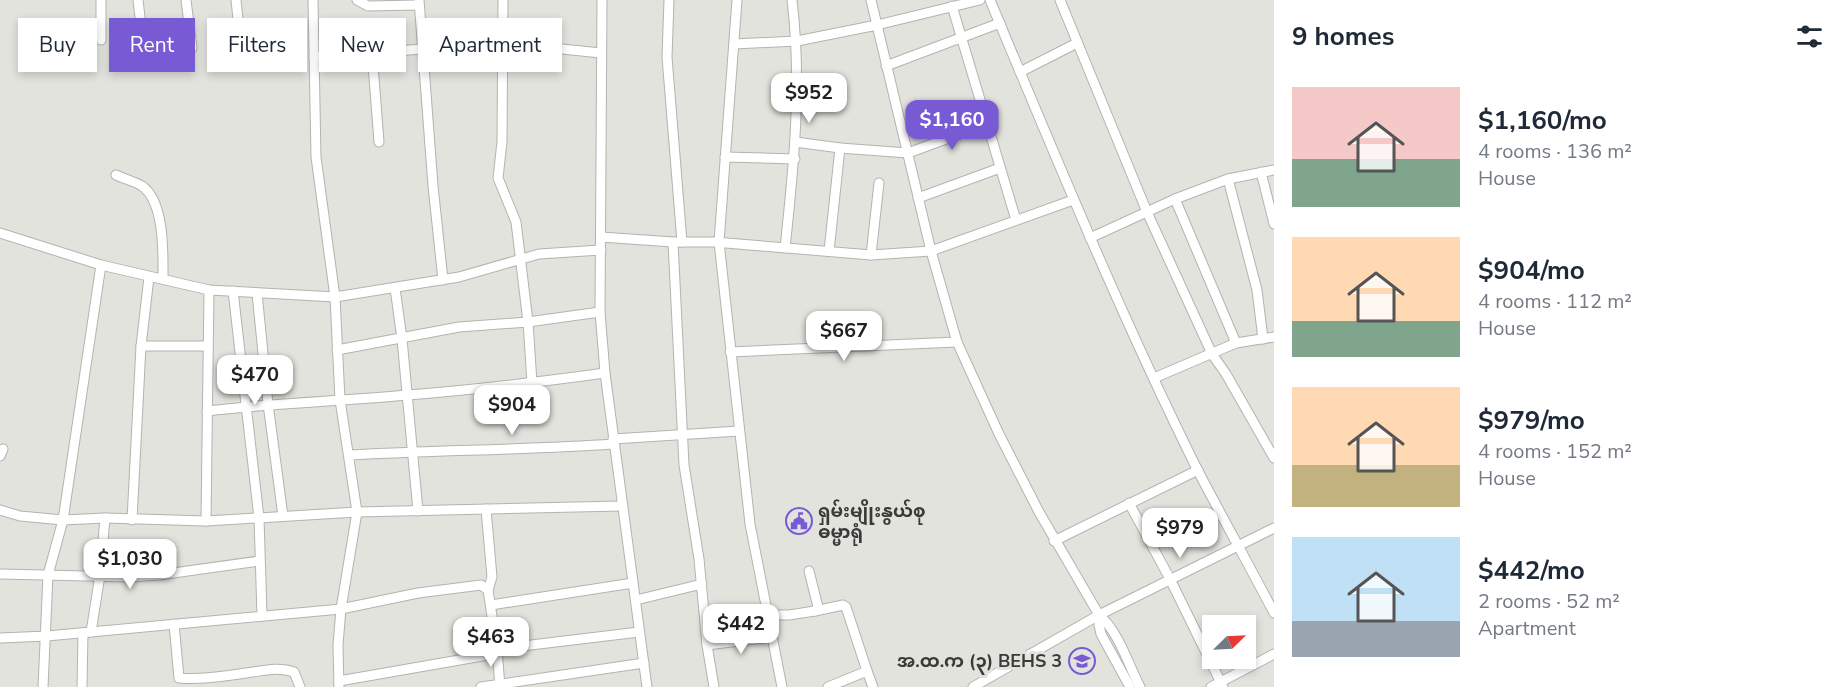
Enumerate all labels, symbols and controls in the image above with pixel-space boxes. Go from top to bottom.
chip: Buy [18,18,97,72]
chip: Rent [109,18,195,72]
chip: Filters [207,18,307,72]
chip: New [319,18,406,72]
chip: Apartment [418,18,562,72]
text: 9 homes [1292,19,1394,54]
icon: filters [1793,20,1826,53]
pin: $952 [773,73,845,124]
text: $952 [785,79,833,106]
pin: $1,160 [903,100,1001,151]
text: $1,160/mo [1478,103,1607,138]
text: $1,160 [920,106,984,133]
icon: home [1340,111,1412,183]
text: 4 rooms · 136 m² [1478,138,1632,165]
text: House [1478,165,1536,192]
text: $904/mo [1478,253,1585,288]
icon: home [1340,261,1412,333]
text: 4 rooms · 112 m² [1478,288,1632,315]
pin: $667 [808,311,880,362]
text: House [1478,315,1536,342]
text: $667 [820,317,868,344]
pin: $470 [219,355,291,406]
text: $470 [231,361,279,388]
pin: $904 [476,385,548,436]
text: $904 [488,391,536,418]
text: $979/mo [1478,403,1585,438]
icon: home [1340,411,1412,483]
text: 4 rooms · 152 m² [1478,438,1632,465]
text: House [1478,465,1536,492]
place label: ရှမ်းမျိုးနွယ်စု ဓမ္မာရုံ [818,499,926,546]
public building icon: ရှမ်းမျိုးနွယ်စု ဓမ္မာရုံ [784,506,814,536]
pin: $979 [1144,508,1216,559]
text: $979 [1156,514,1204,541]
pin: $1,030 [81,539,179,590]
text: $1,030 [98,545,162,572]
text: $442/mo [1478,553,1585,588]
icon: home [1340,561,1412,633]
text: 2 rooms · 52 m² [1478,588,1620,615]
pin: $442 [705,604,777,655]
text: $442 [717,610,765,637]
north arrow [1202,615,1256,669]
map controls [1202,615,1256,669]
text: Apartment [1478,615,1576,642]
pin: $463 [455,617,527,668]
text: $463 [467,623,515,650]
school or university icon: အ.ထ.က (၃) BEHS 3 [1067,646,1097,676]
place label: အ.ထ.က (၃) BEHS 3 [897,649,1062,675]

